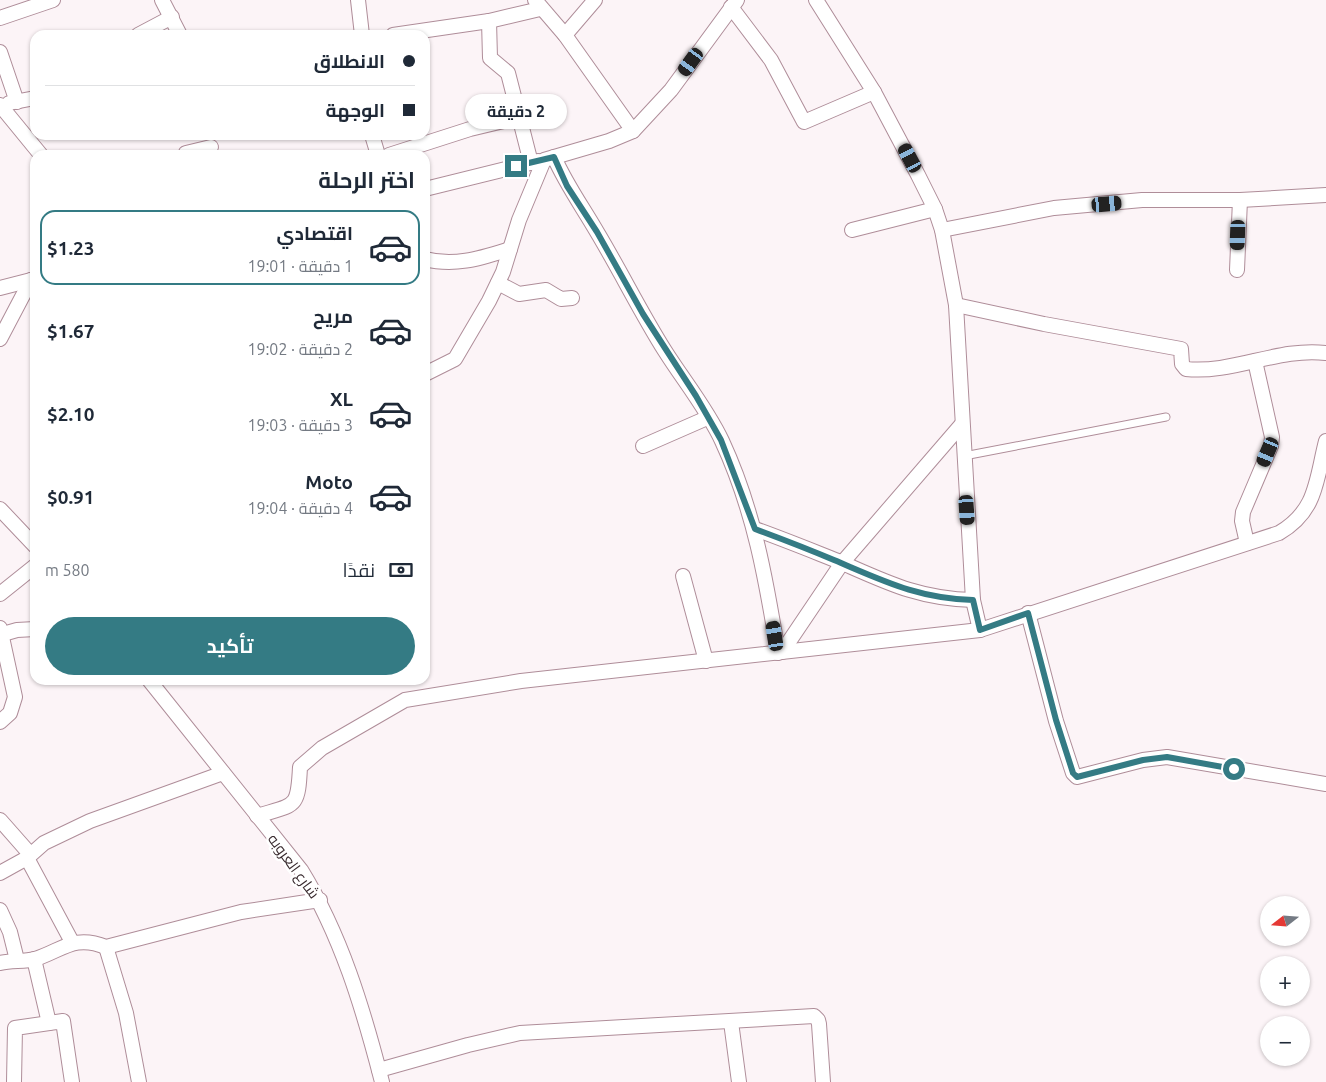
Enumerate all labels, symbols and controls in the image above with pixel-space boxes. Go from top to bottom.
car [676,45,705,79]
text: الانطلاق [314,50,385,72]
callout: 2 دقيقة [465,94,567,128]
text: الوجهة [325,99,385,121]
text: 2 دقيقة [487,102,545,120]
car [896,141,923,175]
route end [505,155,527,177]
text: اختر الرحلة [318,167,415,192]
car [1091,195,1122,213]
car [1229,220,1246,250]
text: اقتصادي [277,222,353,244]
icon: car [368,225,413,270]
text: $1.23 [47,237,95,259]
text: 1 دقيقة · 19:01 [247,257,353,275]
text: مريح [313,305,353,327]
icon: car [368,308,413,353]
text: $1.67 [47,320,95,342]
text: 2 دقيقة · 19:02 [247,340,353,358]
text: XL [330,388,353,410]
icon: car [368,391,413,436]
text: $2.10 [47,403,95,425]
text: 3 دقيقة · 19:03 [247,416,353,434]
car [1255,435,1280,469]
text: Moto [305,471,353,493]
icon: car [368,474,413,519]
text: $0.91 [47,486,95,508]
car [958,495,975,525]
text: 4 دقيقة · 19:04 [247,499,353,517]
icon: cash [387,556,415,584]
text: نقدًا [343,559,375,581]
text: 580 m [45,561,90,579]
button: تأكيد [45,617,415,675]
car [765,620,784,652]
route start [1223,758,1245,780]
street label: شارع العروبه [262,830,323,903]
north arrow [1260,896,1310,946]
map controls [1260,896,1310,1066]
button: + [1260,956,1310,1006]
button: − [1260,1016,1310,1066]

